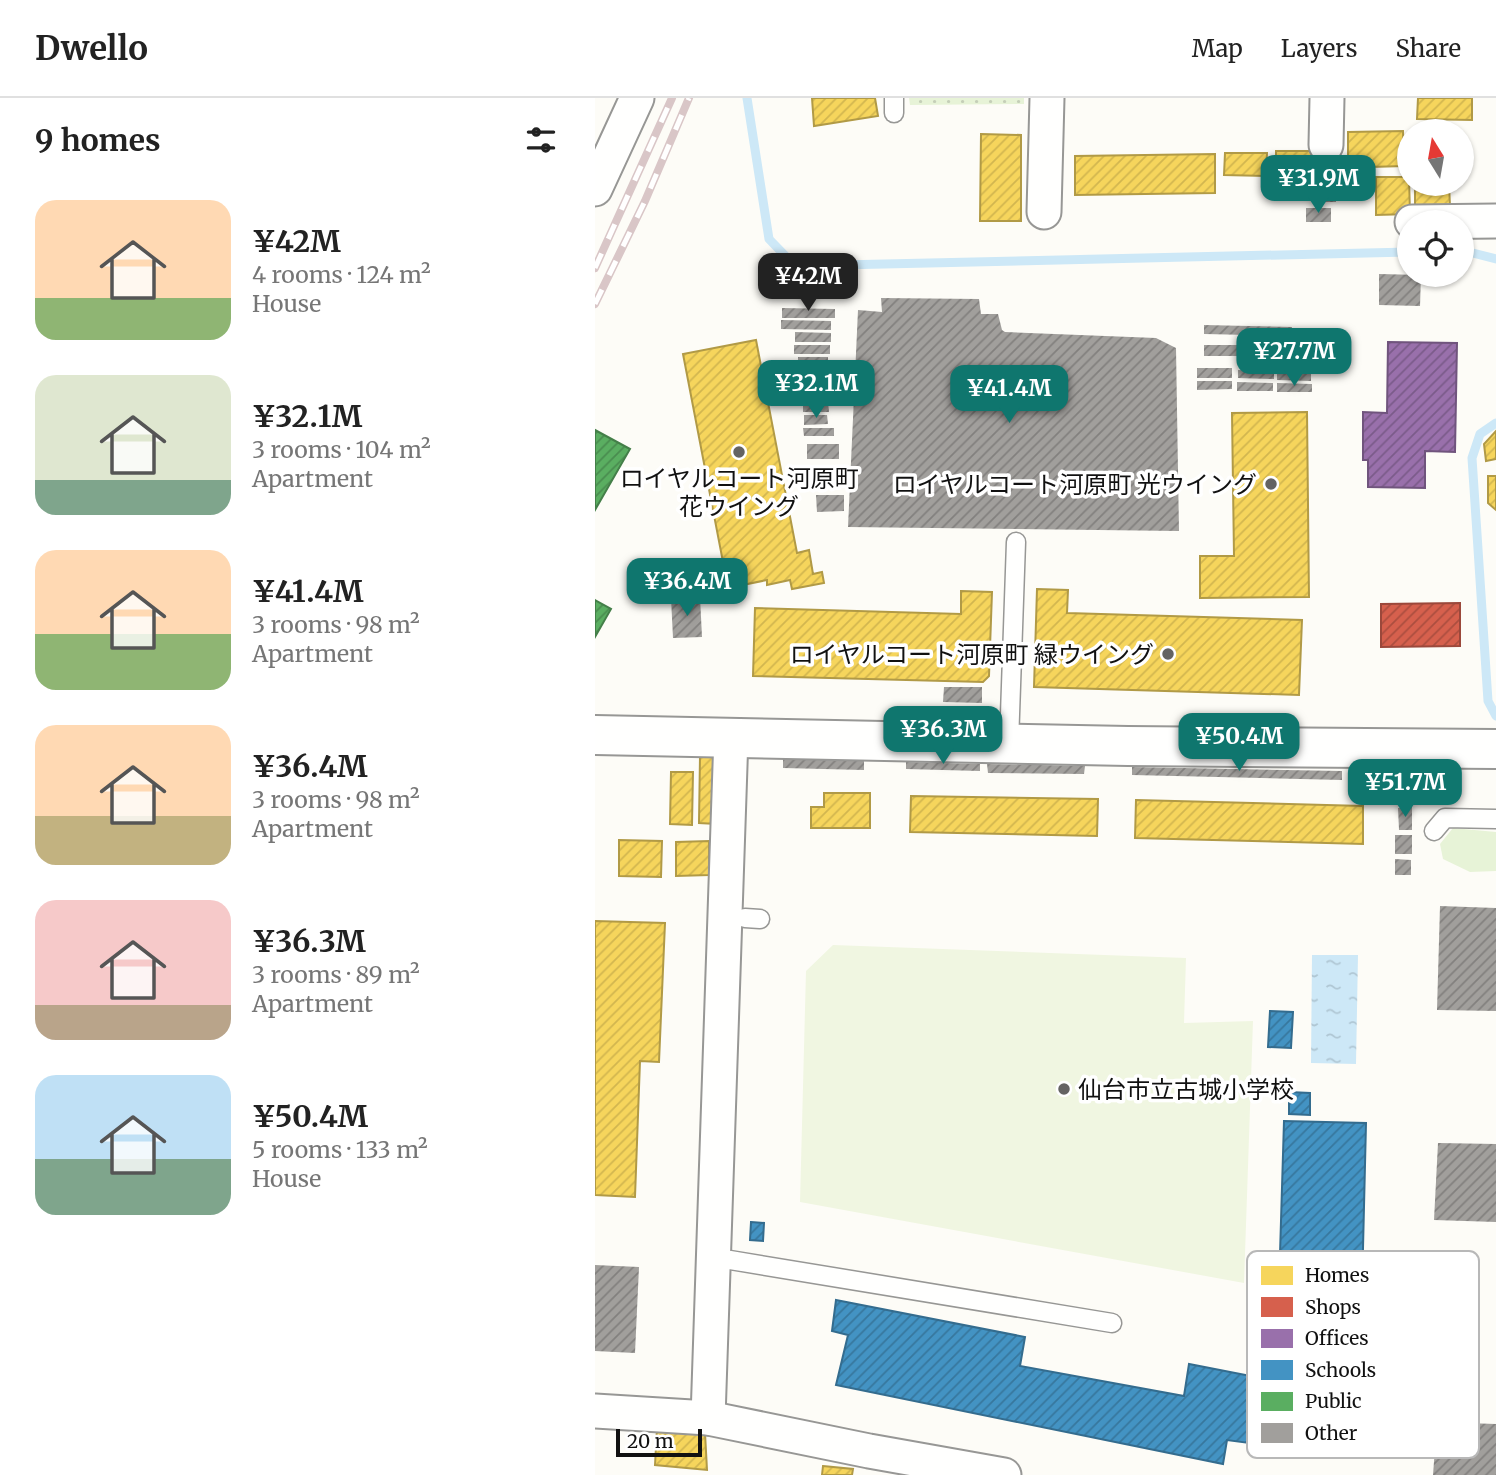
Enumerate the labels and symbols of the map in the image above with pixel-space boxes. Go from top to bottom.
north arrow [1397,119,1473,196]
pin: ¥31.9M [1261,156,1375,215]
pin: ¥42M [767,254,849,313]
pin: ¥27.7M [1237,328,1351,388]
pin: ¥32.1M [759,360,873,420]
pin: ¥41.4M [952,366,1066,425]
marker: ロイヤルコート河原町 花ウイング [731,444,747,460]
place label: ロイヤルコート河原町 花ウイング [620,463,858,522]
place label: ロイヤルコート河原町 光ウイング [893,469,1257,500]
marker: ロイヤルコート河原町 光ウイング [1263,476,1279,492]
pin: ¥36.4M [630,559,744,618]
place label: ロイヤルコート河原町 緑ウイング [790,639,1154,670]
marker: ロイヤルコート河原町 緑ウイング [1160,646,1176,662]
pin: ¥36.3M [886,706,1000,766]
pin: ¥50.4M [1182,714,1296,773]
pin: ¥51.7M [1348,760,1462,819]
place label: 仙台市立古城小学校 [1078,1074,1294,1105]
marker: 仙台市立古城小学校 [1056,1081,1072,1097]
legend [1247,1251,1479,1458]
text: Homes [1305,1263,1369,1287]
text: Shops [1305,1295,1361,1319]
text: Offices [1305,1326,1369,1350]
text: Schools [1305,1358,1376,1382]
text: Public [1305,1389,1362,1413]
text: Other [1305,1421,1358,1445]
scale bar [616,1426,702,1458]

